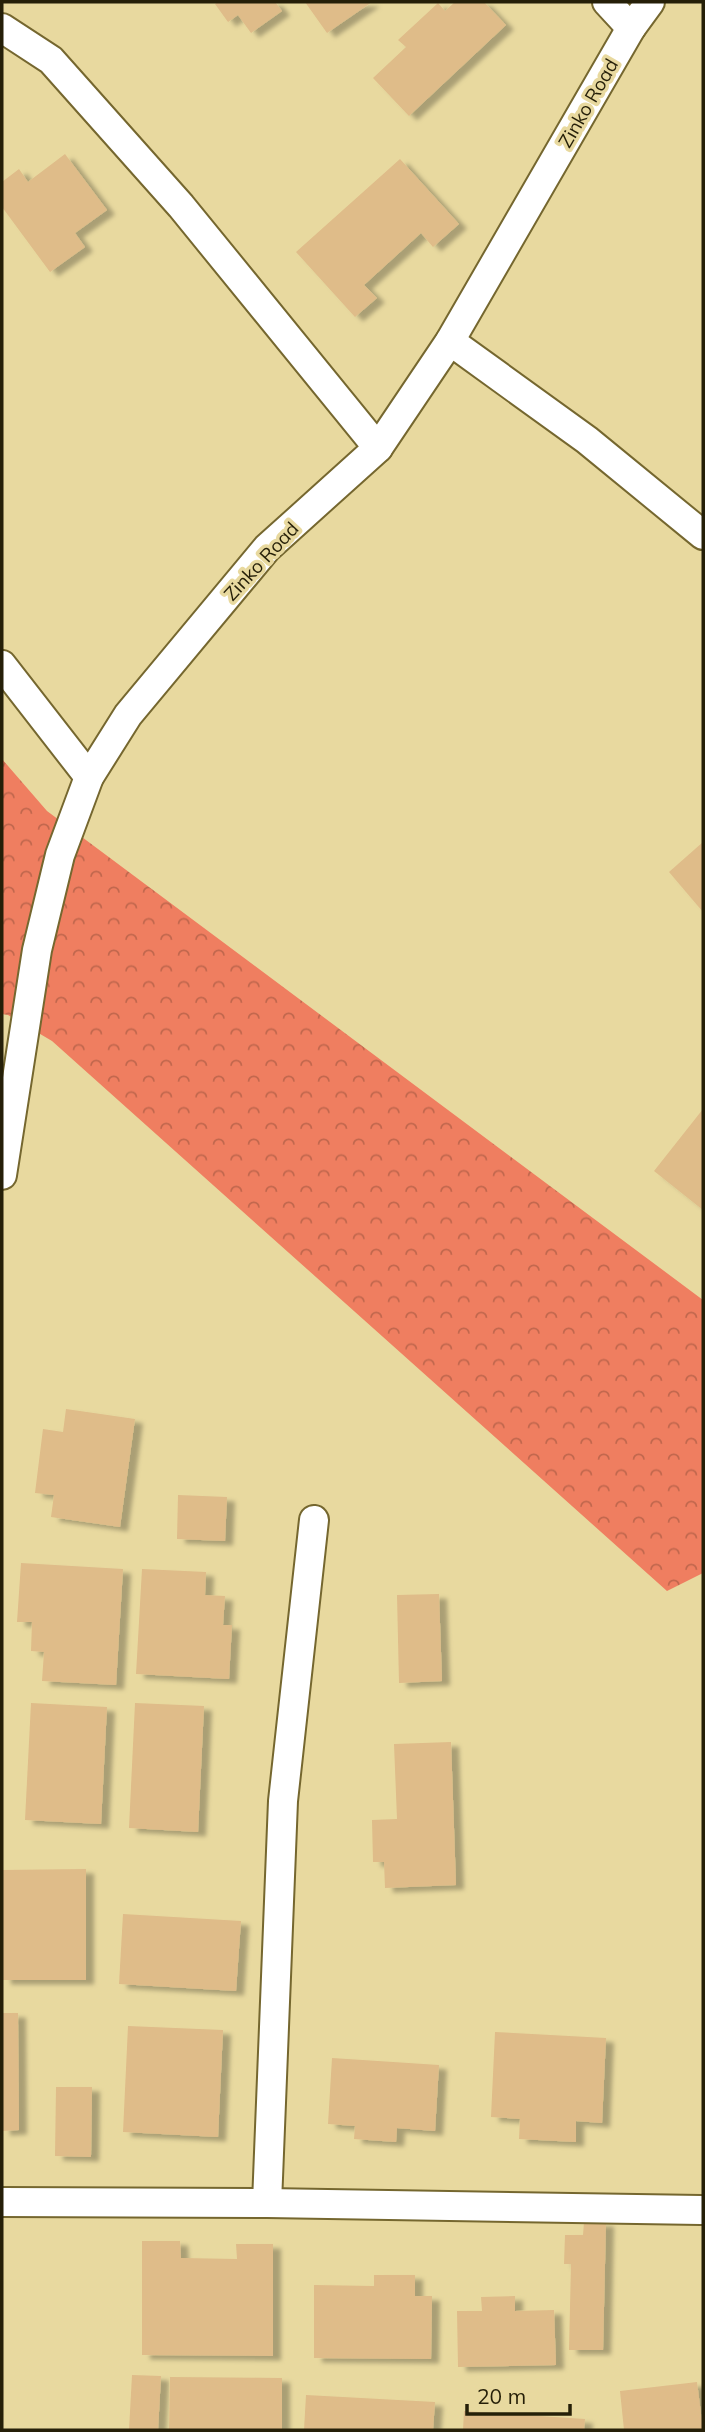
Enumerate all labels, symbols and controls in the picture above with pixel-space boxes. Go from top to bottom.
street label: Zinko Road [553,54,623,152]
street label: Zinko Road [218,517,304,605]
scale bar [467,2372,570,2416]
text: 20 m [477,2383,526,2409]

